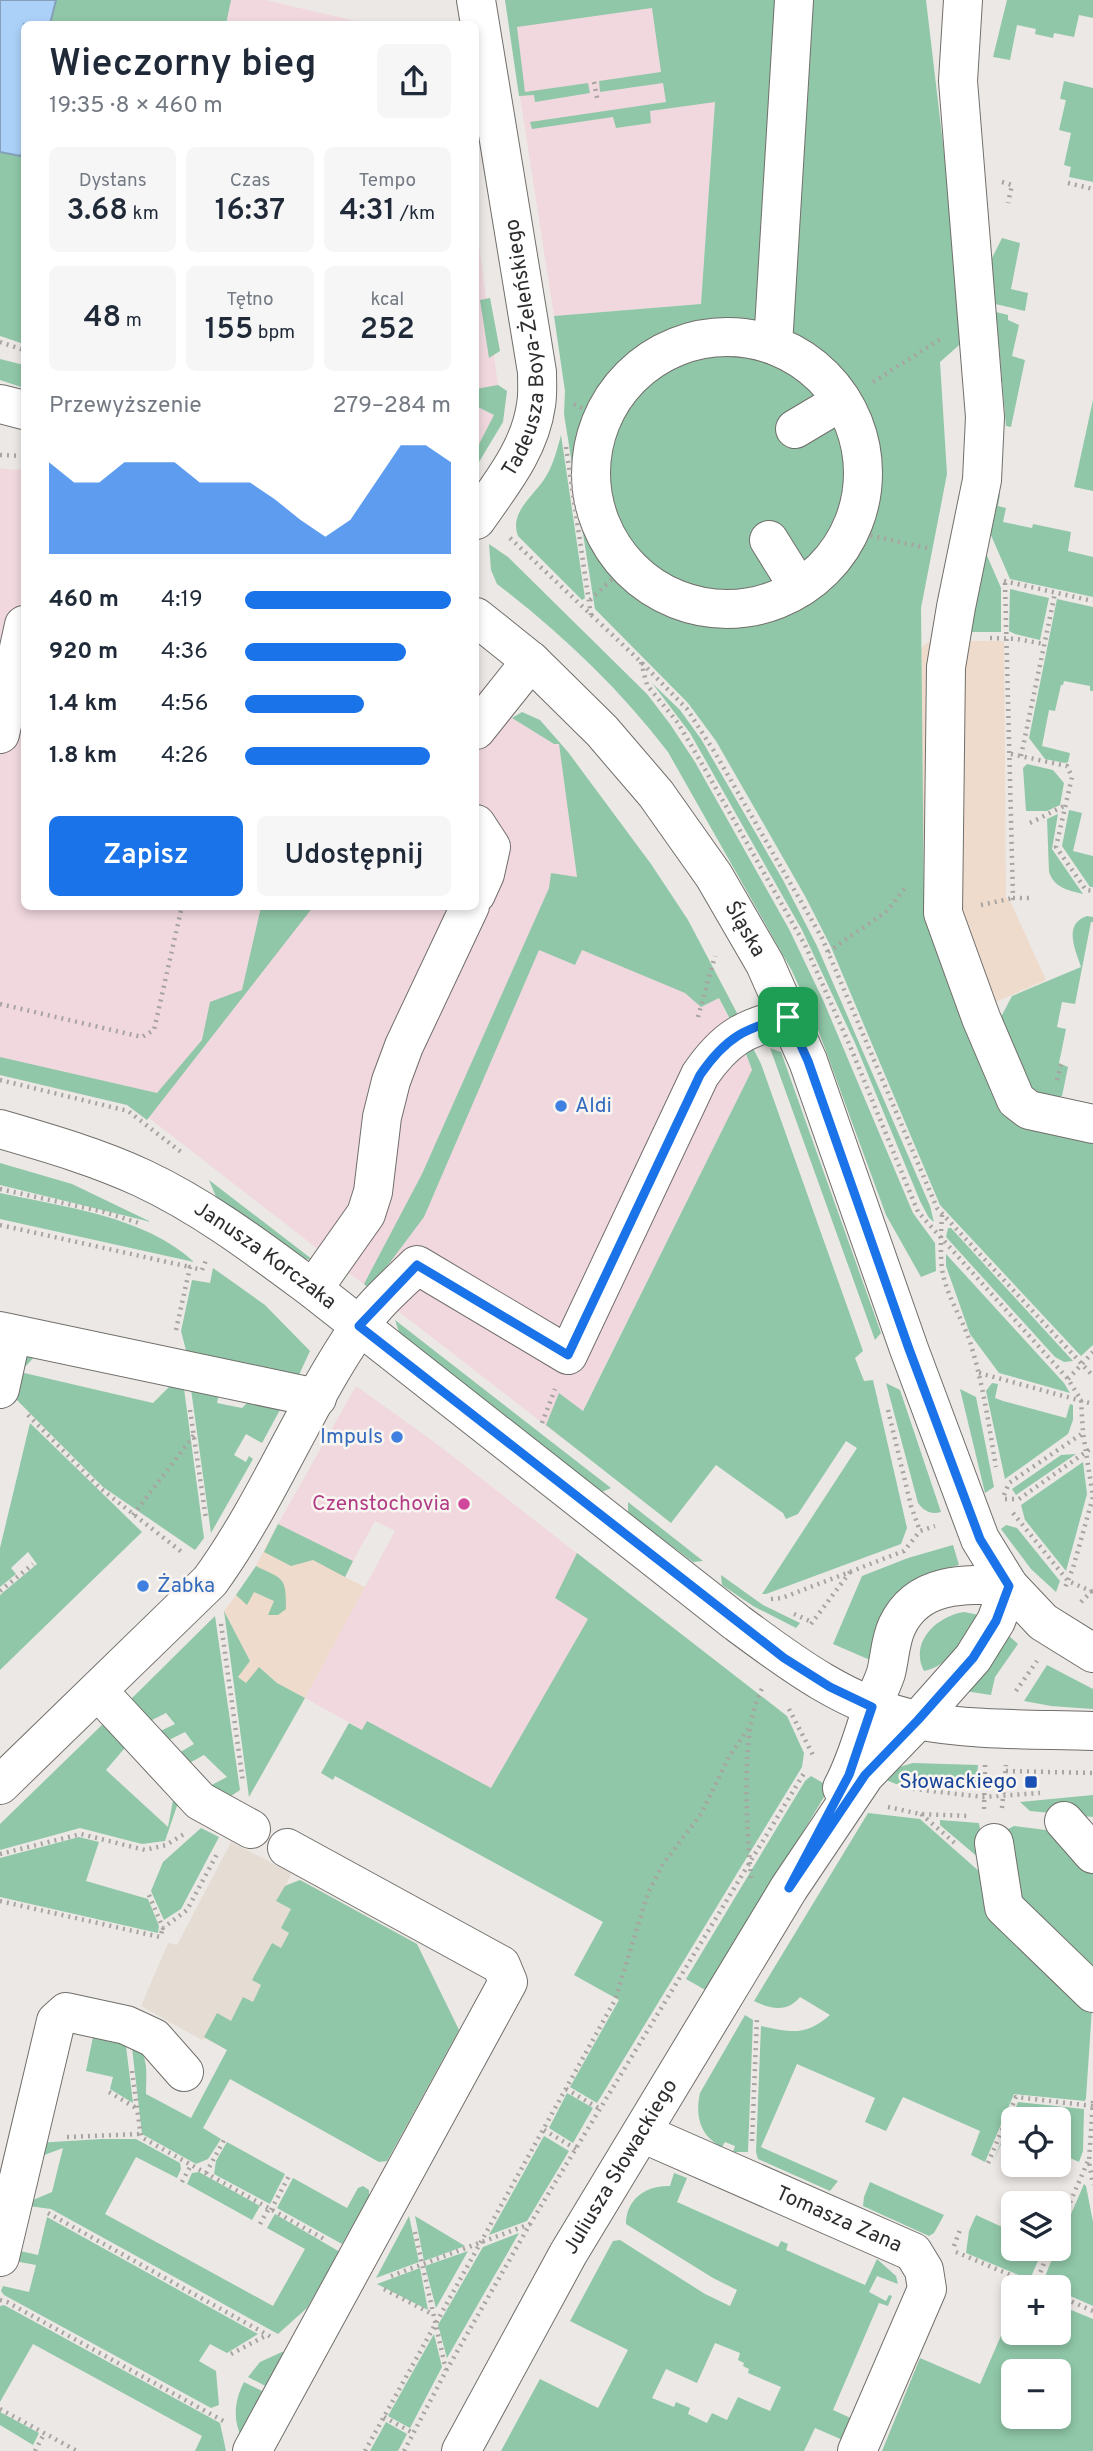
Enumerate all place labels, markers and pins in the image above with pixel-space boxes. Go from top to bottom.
pin [758,987,818,1047]
place label: Aldi [575,1093,612,1120]
marker: Aldi [553,1098,569,1114]
place label: Impuls [320,1424,383,1451]
marker: Impuls [389,1429,405,1445]
place label: Czenstochovia [312,1491,450,1518]
marker: Czenstochovia [456,1496,472,1512]
place label: Żabka [157,1573,215,1600]
marker: Żabka [135,1578,151,1594]
place label: Słowackiego [899,1769,1017,1796]
marker: Słowackiego [1023,1774,1039,1790]

